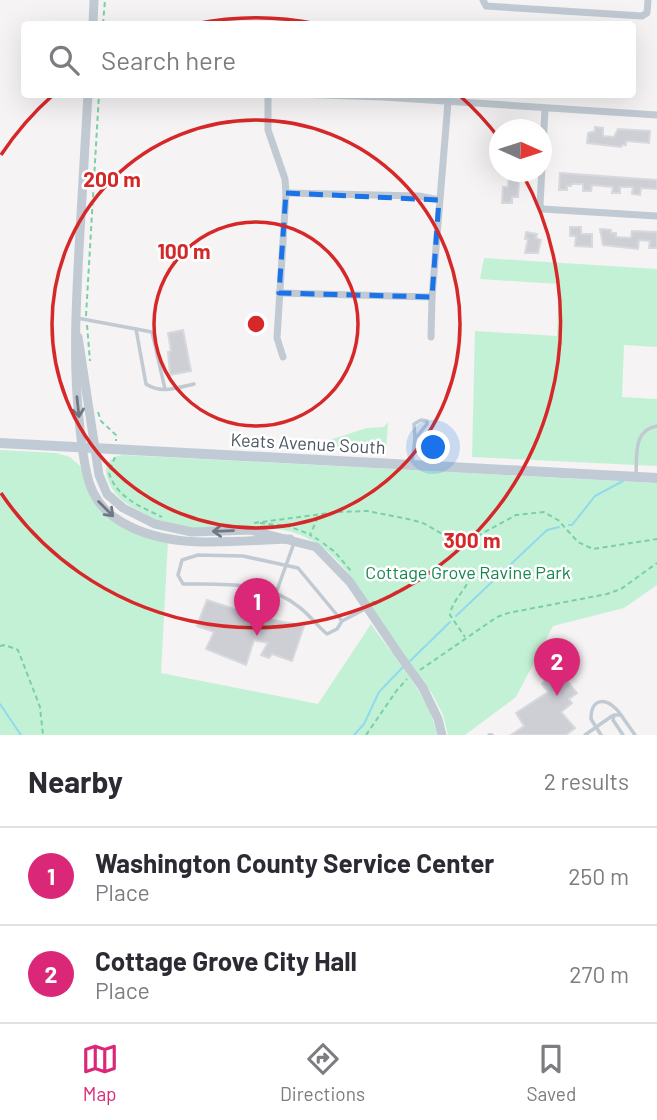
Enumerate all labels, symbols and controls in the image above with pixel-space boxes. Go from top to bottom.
search box [21,21,636,98]
icon: search [45,41,83,79]
text: Search here [101,44,236,75]
north arrow [489,119,552,182]
text: 200 m [83,166,141,191]
text: 100 m [157,238,211,263]
centre of rings [244,312,268,336]
one-way arrow [72,395,85,418]
street label: Keats Avenue South [230,428,386,458]
your location [416,430,450,464]
one-way arrow [98,500,115,517]
one-way arrow [212,524,235,537]
text: 300 m [443,527,501,552]
park label: Cottage Grove Ravine Park [365,561,571,583]
pin: 1 [234,578,280,636]
pin: 2 [534,638,580,696]
text: Nearby [28,763,123,799]
text: 2 results [544,767,629,795]
text: Washington County Service Center [95,847,494,878]
text: 1 [47,862,55,890]
text: 250 m [568,862,629,890]
text: Place [95,878,150,906]
text: Cottage Grove City Hall [95,945,357,976]
text: 2 [45,960,57,988]
text: 270 m [569,960,629,988]
text: Place [95,976,150,1004]
tab: Map [81,1040,119,1105]
tab: Directions [280,1040,365,1105]
tab: Saved [526,1040,576,1105]

